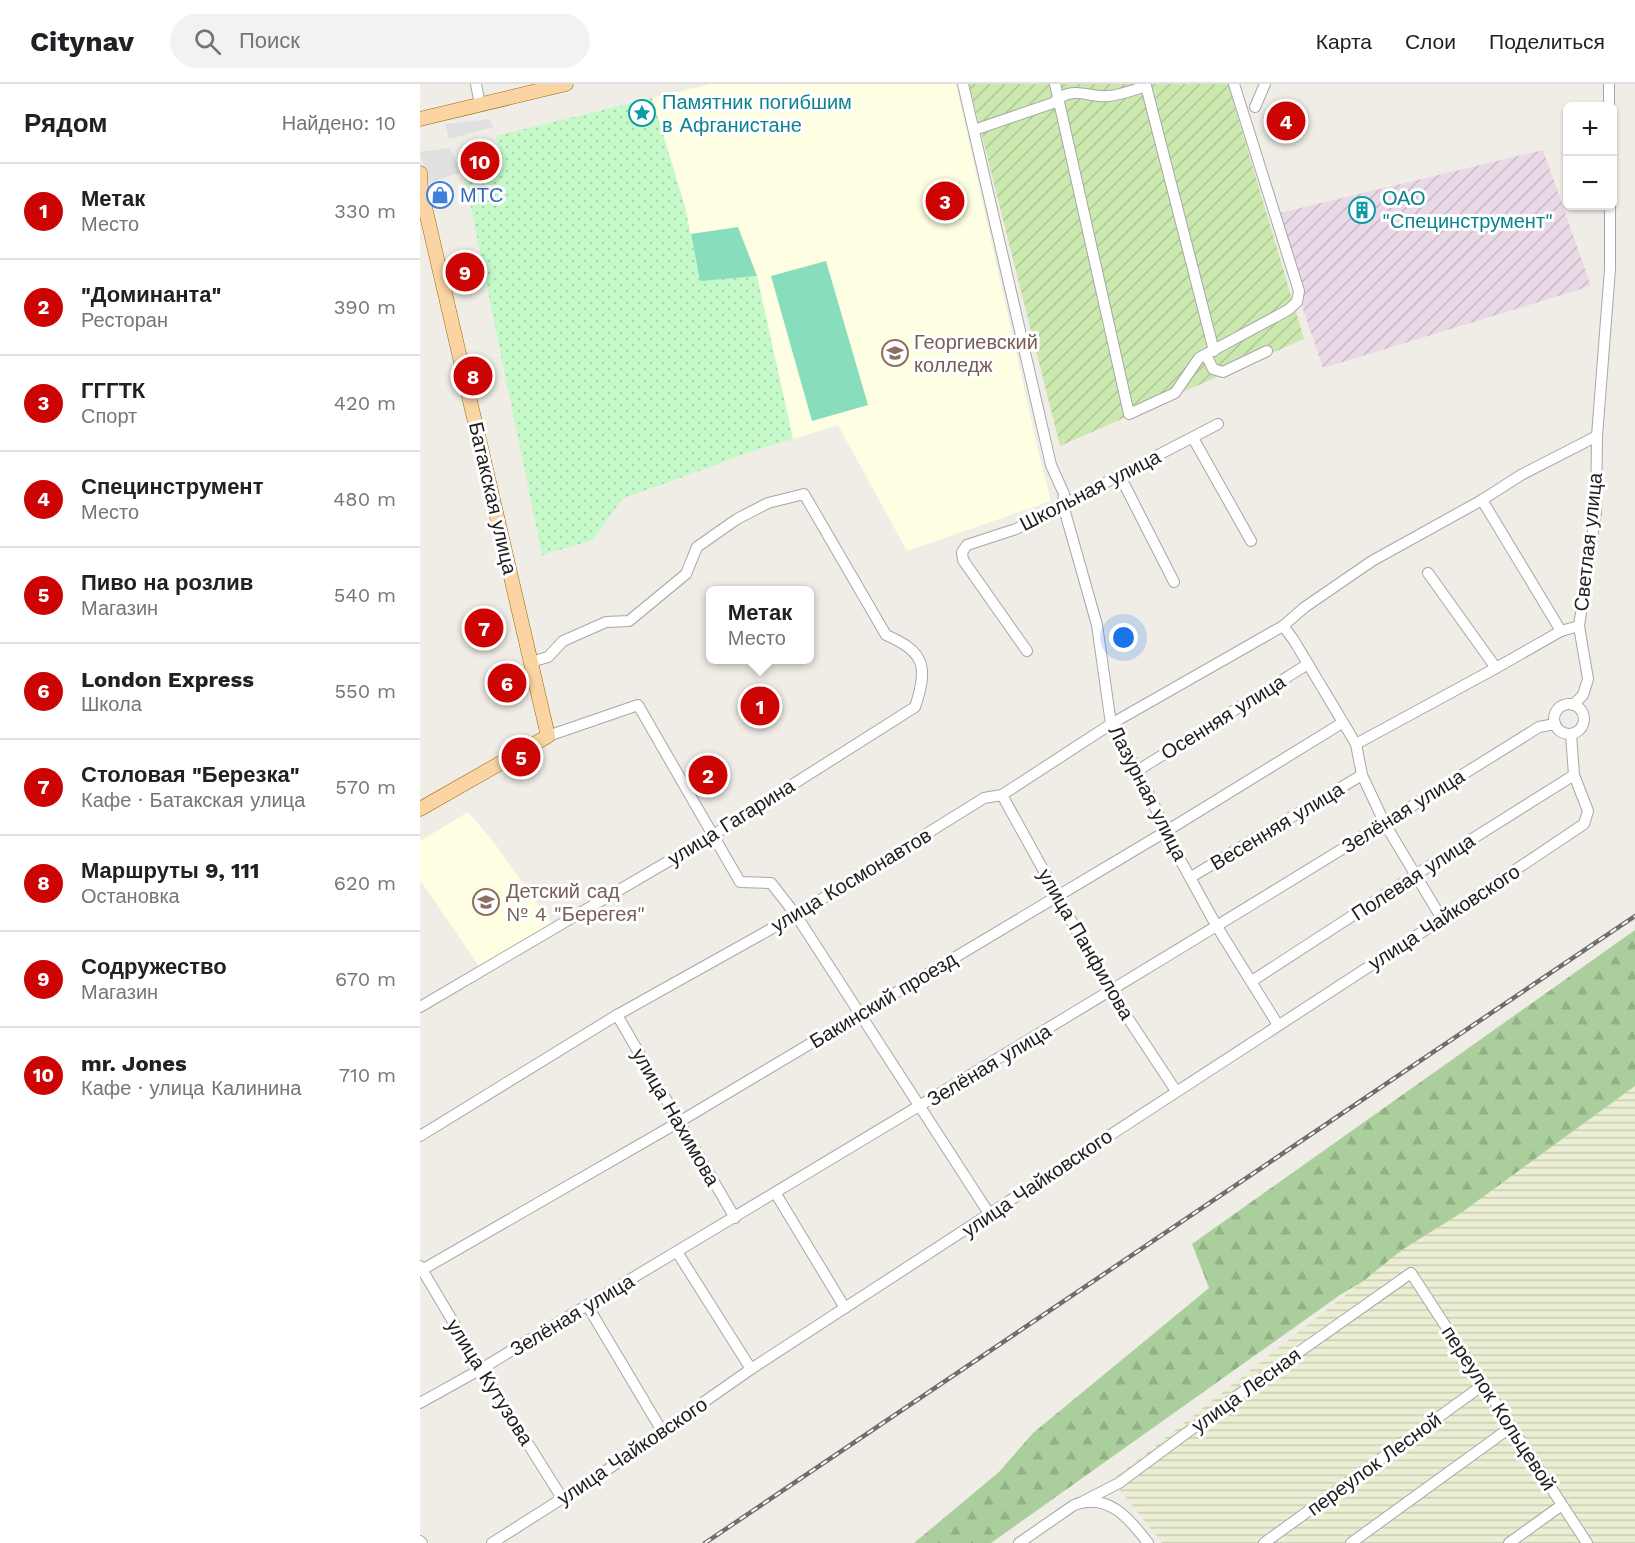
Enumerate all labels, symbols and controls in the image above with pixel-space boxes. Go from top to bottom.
search box [170,14,590,68]
text: Citynav [30,25,134,58]
icon: search [191,25,224,58]
text: Поиск [239,28,300,53]
text: Карта [1316,29,1372,54]
text: Слои [1405,29,1456,54]
text: Поделиться [1489,29,1605,54]
place label: Памятник погибшим в Афганистане [662,90,852,137]
place icon: Памятник погибшим в Афганистане [627,98,657,128]
pin: 4 [1266,99,1306,144]
map controls [1563,102,1617,210]
button: + [1563,102,1617,156]
text: Рядом [24,108,107,138]
text: Найдено: 10 [282,111,396,135]
pin: 10 [460,138,500,184]
button: − [1563,156,1617,210]
pin: 3 [926,178,964,224]
shop icon: МТС [425,180,455,210]
place label: МТС [460,183,503,207]
text: Метак [81,186,145,211]
place label: ОАО "Специнструмент" [1382,186,1553,233]
building icon: ОАО "Специнструмент" [1347,195,1377,225]
text: 1 [39,199,48,223]
text: 330 m [334,199,396,223]
text: Место [81,212,139,236]
pin: 9 [446,250,484,294]
text: "Доминанта" [81,282,221,307]
text: 2 [38,295,49,319]
text: 390 m [334,295,396,319]
text: Ресторан [81,308,168,332]
place label: Георгиевский колледж [914,330,1038,377]
school or university icon: Георгиевский колледж [880,338,910,368]
pin: 8 [454,354,492,398]
text: ГГГТК [81,378,145,403]
text: 3 [38,391,49,415]
text: 420 m [334,391,396,415]
text: Спорт [81,404,137,428]
street label: Батакская улица [464,419,522,577]
street label: Школьная улица [1016,444,1165,536]
street label: Светлая улица [1569,471,1607,613]
text: Специнструмент [81,474,263,499]
text: 4 [37,487,50,511]
text: 480 m [333,487,396,511]
text: Место [81,500,139,524]
text: Пиво на розлив [81,570,253,595]
text: 5 [38,583,49,607]
text: 540 m [334,583,396,607]
popup [706,586,814,664]
text: Магазин [81,596,158,620]
text: Метак [728,600,792,625]
pin: 7 [464,606,504,650]
your location [1109,623,1138,652]
text: Место [728,626,786,650]
pin: 6 [488,660,526,706]
text: London Express [81,667,254,692]
street label: Осенняя улица [1156,669,1290,765]
text: 6 [37,679,50,703]
text: 550 m [334,679,396,703]
pin: 1 [740,684,780,728]
text: Школа [81,692,142,716]
street label: Лазурная улица [1104,721,1193,865]
pin: 5 [502,734,540,780]
pin: 2 [688,752,728,798]
text: Столовая "Березка" [81,762,300,787]
street label: Зелёная улица [1337,763,1470,858]
street label: улица Гагарина [663,773,800,871]
text: 7 [37,775,50,799]
text: 570 m [335,775,396,799]
street label: Весенняя улица [1206,776,1349,875]
text: Кафе · Батакская улица [81,788,305,812]
street label: улица Космонавтов [767,823,935,937]
street label: Полевая улица [1347,828,1480,926]
text: Маршруты 9, 111 [81,858,259,883]
street label: улица Чайковского [1364,859,1524,975]
street label: улица Панфилова [1033,864,1139,1025]
text: 8 [37,871,50,895]
text: 620 m [334,871,396,895]
place label: Детский сад № 4 "Берегея" [506,879,645,926]
text: Остановка [81,884,180,908]
school or university icon: Детский сад № 4 "Берегея" [471,887,501,917]
street label: Бакинский проезд [805,946,961,1053]
text: Содружество [81,954,227,979]
text: 9 [37,967,50,991]
text: 670 m [335,967,396,991]
text: Магазин [81,980,158,1004]
street label: Зелёная улица [923,1018,1056,1111]
street label: улица Нахимова [627,1044,726,1191]
text: mr. Jones [81,1051,187,1076]
text: 10 [33,1063,54,1087]
text: 710 m [339,1063,396,1087]
text: Кафе · улица Калинина [81,1076,301,1100]
street label: улица Чайковского [957,1124,1117,1242]
street label: Зелёная улица [506,1268,639,1361]
street label: улица Кутузова [442,1314,539,1450]
street label: переулок Кольцевой [1437,1321,1561,1495]
street label: улица Лесная [1187,1342,1305,1438]
street label: улица Чайковского [552,1392,712,1510]
street label: переулок Лесной [1302,1407,1446,1521]

